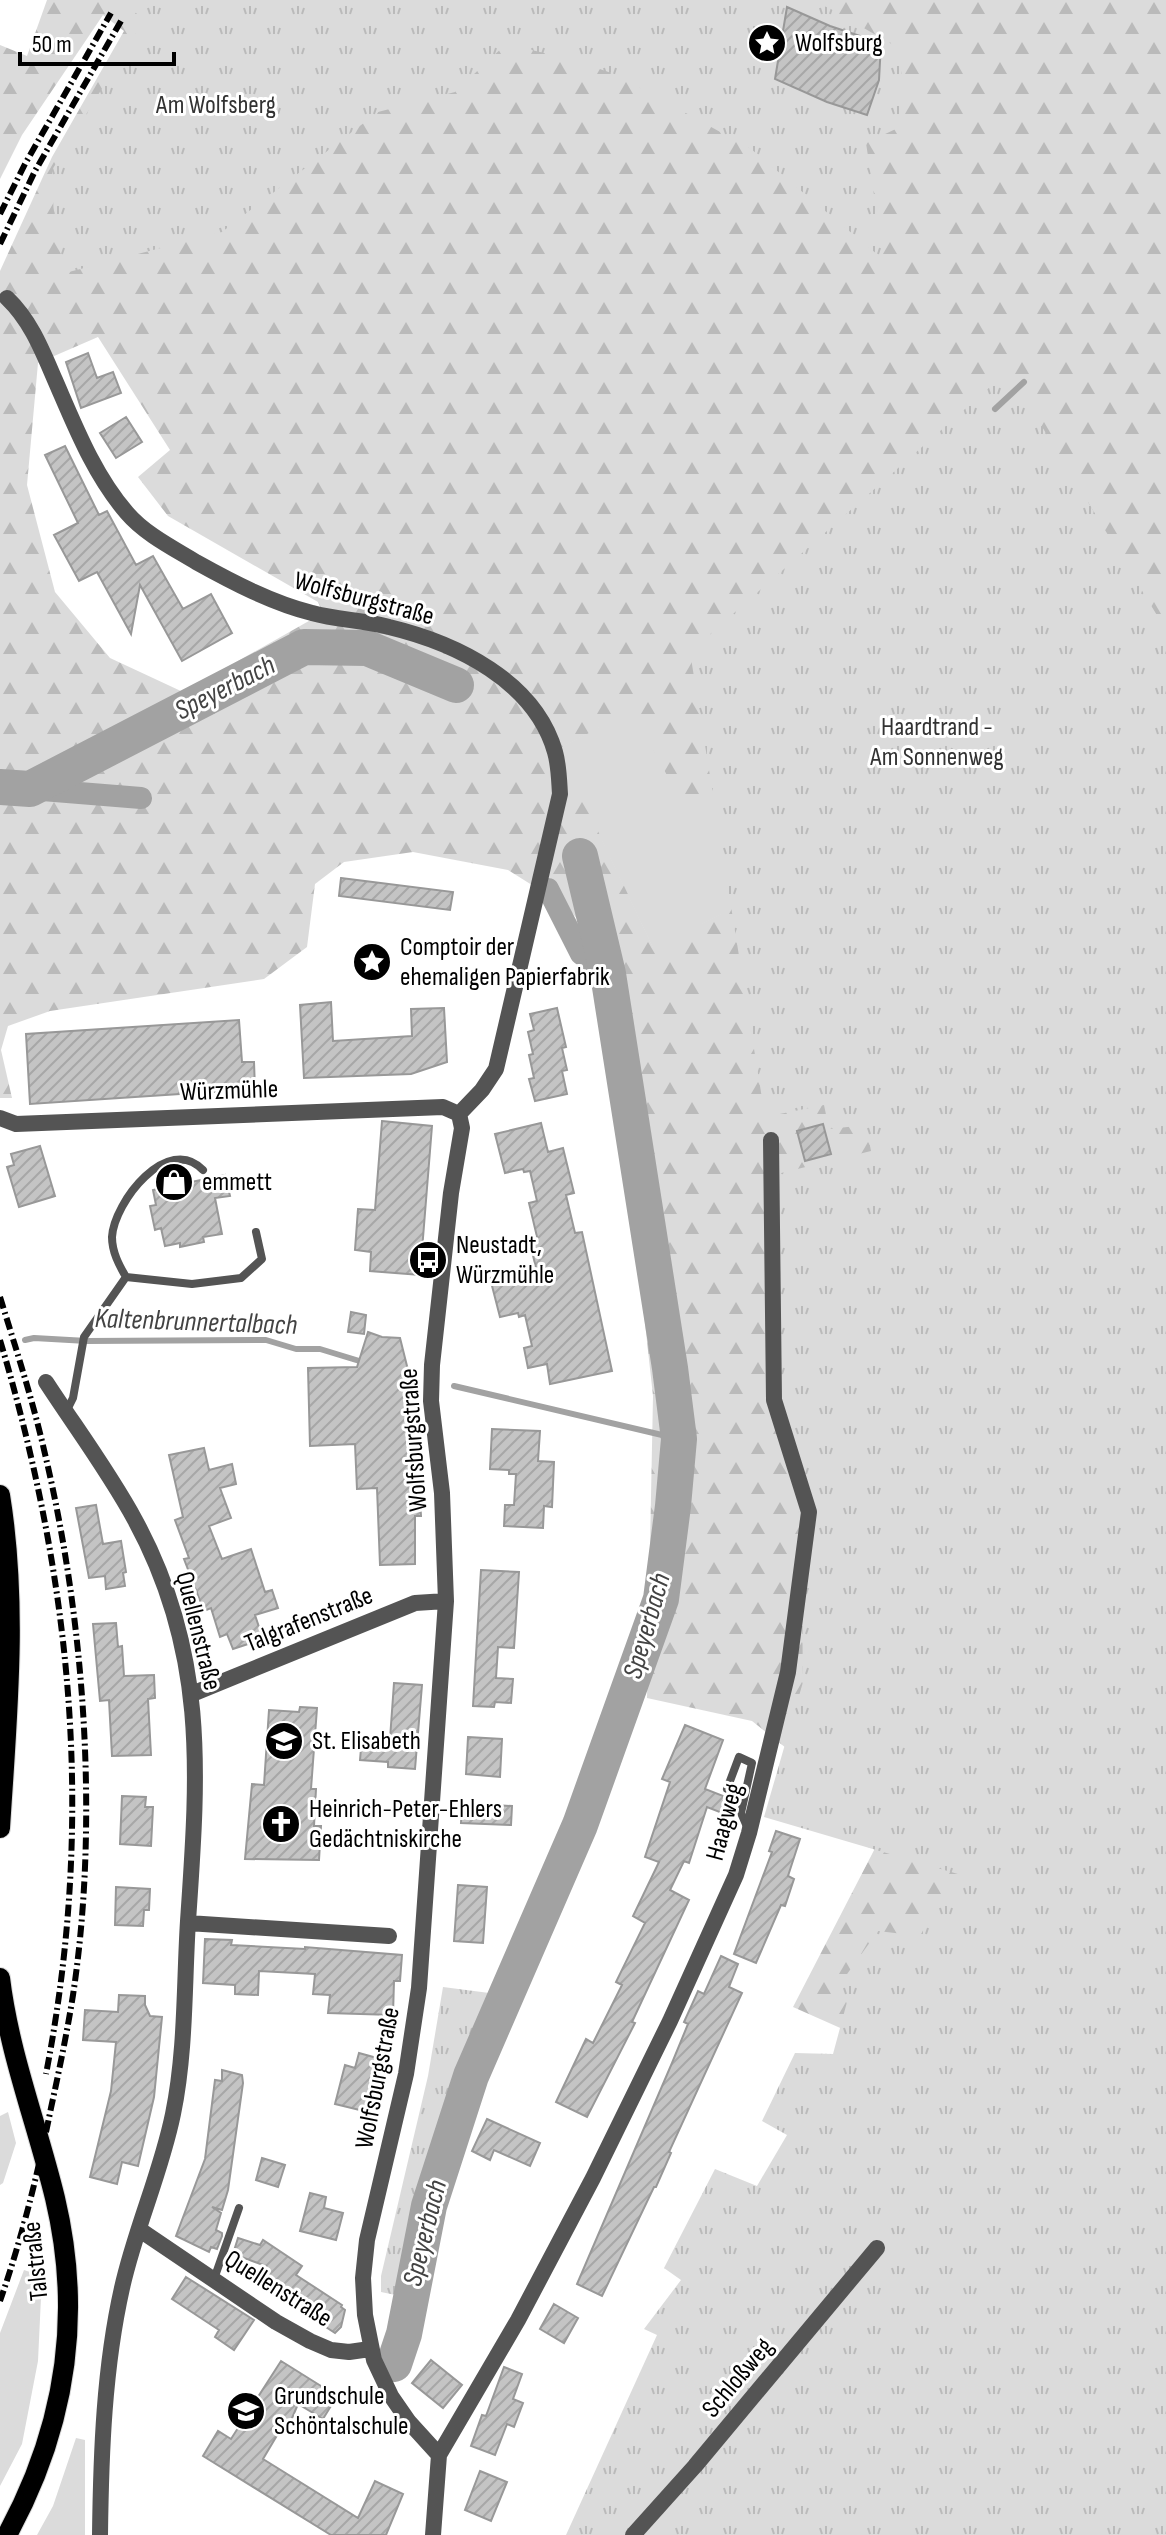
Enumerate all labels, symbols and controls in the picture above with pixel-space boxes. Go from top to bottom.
scale bar [20,16,174,66]
place icon: Wolfsburg [746,22,788,64]
place label: Wolfsburg [795,28,883,59]
text: 50 m [32,30,72,59]
park label: Am Wolfsberg [155,90,276,121]
street label: Wolfsburgstraße [291,565,437,633]
water label: Speyerbach [169,649,281,727]
park label: Haardtrand - Am Sonnenweg [869,712,1004,773]
place label: Comptoir der ehemaligen Papierfabrik [400,932,610,993]
place icon: Comptoir der ehemaligen Papierfabrik [351,941,393,983]
street label: Würzmühle [179,1074,279,1108]
shop icon: emmett [153,1161,195,1203]
place label: emmett [202,1167,272,1198]
place label: Neustadt, Würzmühle [456,1230,554,1291]
bus stop icon: Neustadt, Würzmühle [407,1239,449,1281]
water label: Kaltenbrunnertalbach [94,1302,298,1342]
street label: Wolfsburgstraße [394,1367,434,1513]
street label: Quellenstraße [168,1569,228,1693]
water label: Speyerbach [616,1569,678,1683]
street label: Talgrafenstraße [240,1580,378,1660]
school or university icon: St. Elisabeth [263,1720,305,1762]
place label: St. Elisabeth [312,1726,421,1757]
street label: Haagweg [700,1780,750,1864]
place label: Heinrich-Peter-Ehlers Gedächtniskirche [309,1794,502,1855]
church icon: Heinrich-Peter-Ehlers Gedächtniskirche [260,1803,302,1845]
street label: Wolfsburgstraße [349,2005,407,2151]
water label: Speyerbach [396,2176,454,2290]
street label: Talstraße [16,2220,56,2302]
street label: Quellenstraße [218,2244,338,2334]
street label: Schloßweg [696,2332,780,2424]
place label: Grundschule Schöntalschule [274,2381,408,2442]
school or university icon: Grundschule Schöntalschule [225,2390,267,2432]

